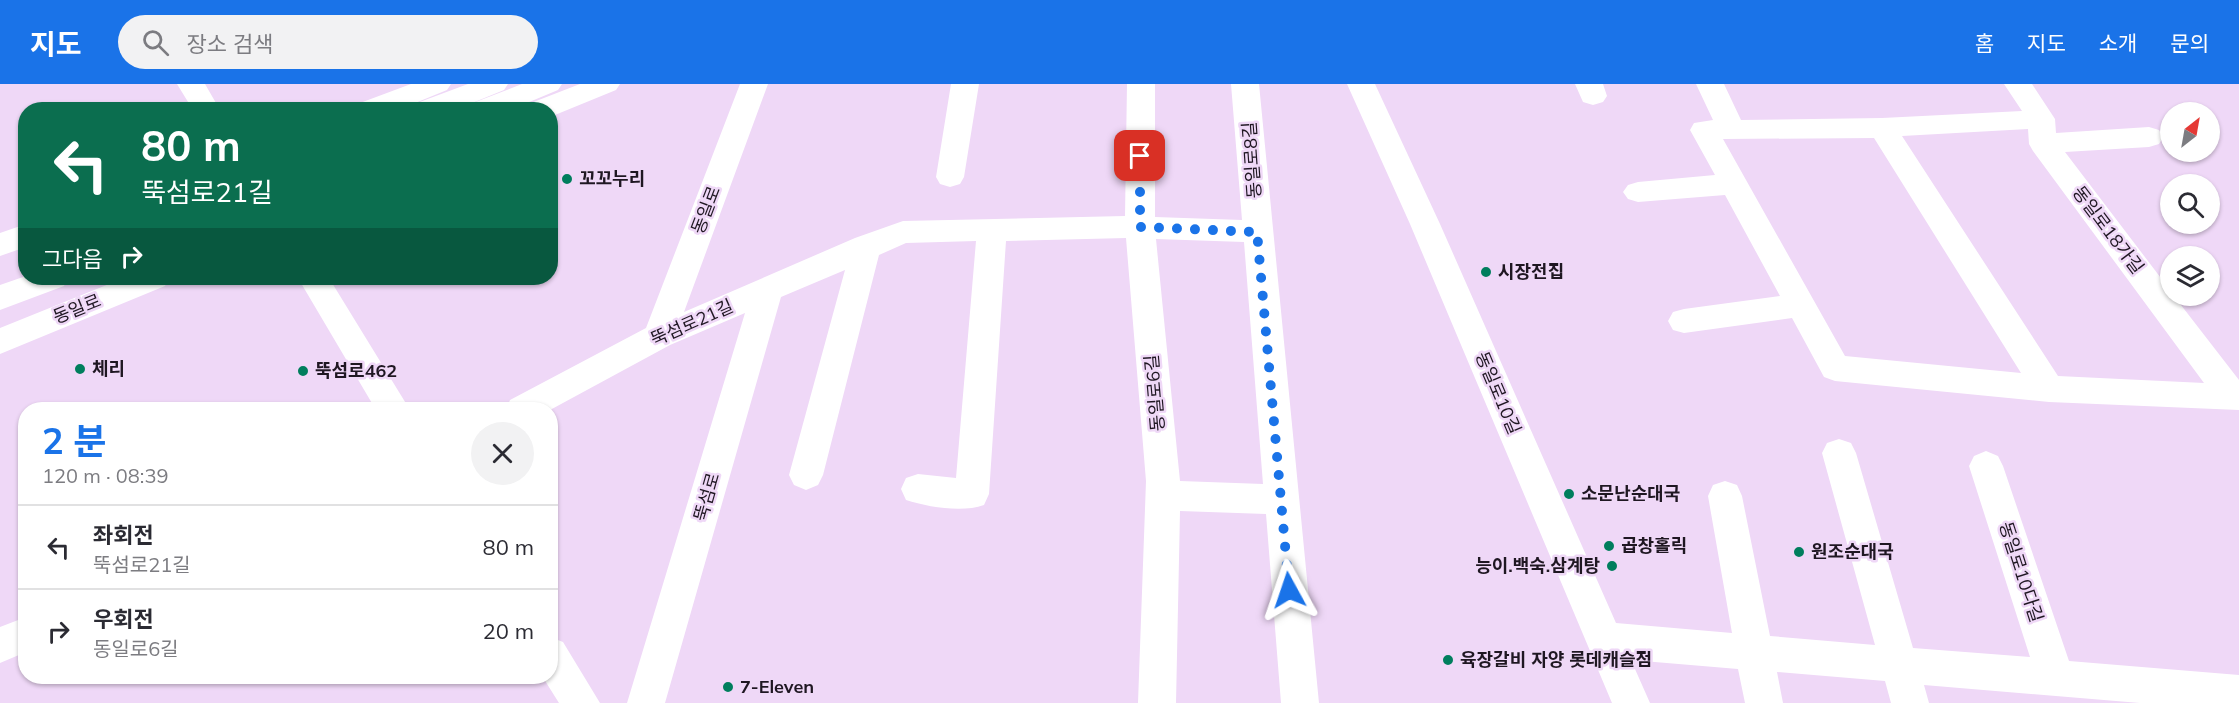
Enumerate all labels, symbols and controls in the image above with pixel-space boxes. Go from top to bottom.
search box [118,15,538,69]
text: 지도 [30,26,82,61]
icon: search [139,26,172,59]
text: 장소 검색 [187,30,273,58]
text: 홈 [1975,30,1994,56]
text: 지도 [2027,30,2066,56]
text: 소개 [2099,30,2137,56]
text: 문의 [2170,30,2209,56]
north arrow [2160,102,2220,162]
map controls [2160,102,2220,306]
text: 80 m [141,119,241,172]
street label: 동일로8길 [1237,121,1266,199]
icon: left [42,126,120,204]
pin [1114,130,1165,181]
icon: arrive [1123,139,1156,172]
place label: 꼬꼬누리 [579,167,645,190]
marker: 꼬꼬누리 [560,172,574,186]
button: search [2160,174,2220,234]
text: 뚝섬로21길 [141,175,273,209]
street label: 동일로18가길 [2068,181,2149,278]
street label: 동일로 [686,183,725,237]
icon: right [115,240,148,273]
text: 그다음 [42,245,103,273]
button: layers [2160,246,2220,306]
place label: 시장전집 [1498,260,1564,283]
marker: 시장전집 [1479,265,1493,279]
street label: 동일로 [49,289,104,329]
street label: 뚝섬로21길 [647,294,737,351]
street label: 동일로10길 [1471,348,1526,438]
street label: 동일로6길 [1140,354,1169,432]
place label: 체리 [92,357,125,380]
place label: 뚝섬로462 [315,359,397,382]
marker: 체리 [73,362,87,376]
marker: 뚝섬로462 [296,364,310,378]
text: 2 분 [42,418,107,463]
button: close [471,422,534,485]
text: 120 m · 08:39 [42,463,168,488]
street label: 뚝섬로 [689,470,724,524]
place label: 소문난순대국 [1581,482,1680,505]
marker: 소문난순대국 [1562,487,1576,501]
street label: 동일로10다길 [1994,519,2049,625]
text: 좌회전 [93,521,154,549]
icon: left [42,531,75,564]
text: 80 m [483,533,534,561]
place label: 곱창홀릭 [1621,534,1687,557]
marker: 곱창홀릭 [1602,539,1616,553]
place label: 원조순대국 [1811,540,1894,563]
marker: 원조순대국 [1792,545,1806,559]
text: 뚝섬로21길 [93,552,191,577]
place label: 능이.백숙.삼계탕 [1475,554,1600,577]
position arrow [1257,558,1321,622]
marker: 능이.백숙.삼계탕 [1605,559,1619,573]
text: 우회전 [93,605,154,633]
icon: right [42,615,75,648]
text: 20 m [483,617,534,645]
text: 동일로6길 [93,636,179,661]
place label: 육장갈비 자양 롯데캐슬점 [1460,648,1652,671]
marker: 육장갈비 자양 롯데캐슬점 [1441,653,1455,667]
place label: 7-Eleven [740,675,814,698]
marker: 7-Eleven [721,680,735,694]

